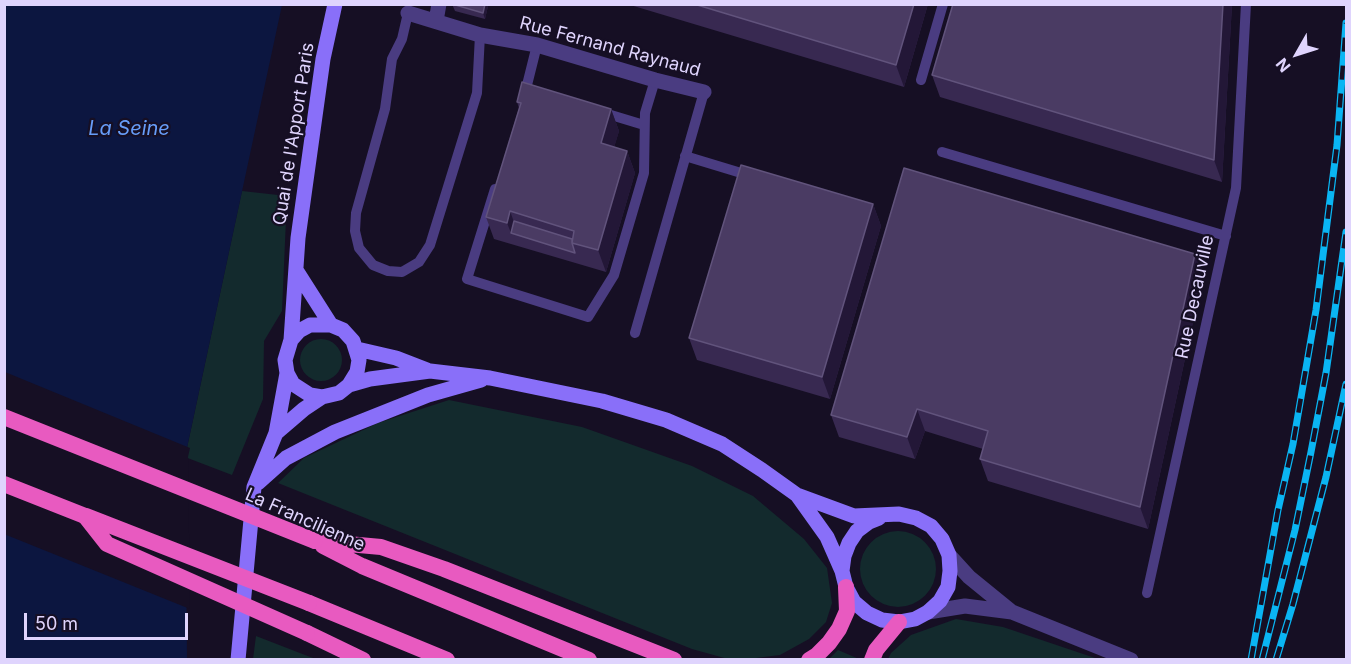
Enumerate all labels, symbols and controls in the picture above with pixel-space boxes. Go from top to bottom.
street label: Rue Fernand Raynaud [517,12,703,82]
north arrow [1267,24,1327,84]
street label: Quai de l'Apport Paris [269,41,319,227]
text: N [1271,54,1295,76]
water label: La Seine [88,117,170,141]
street label: Rue Decauville [1171,233,1219,361]
street label: La Francilienne [242,484,368,556]
scale bar [27,601,190,639]
text: 50 m [35,613,78,634]

